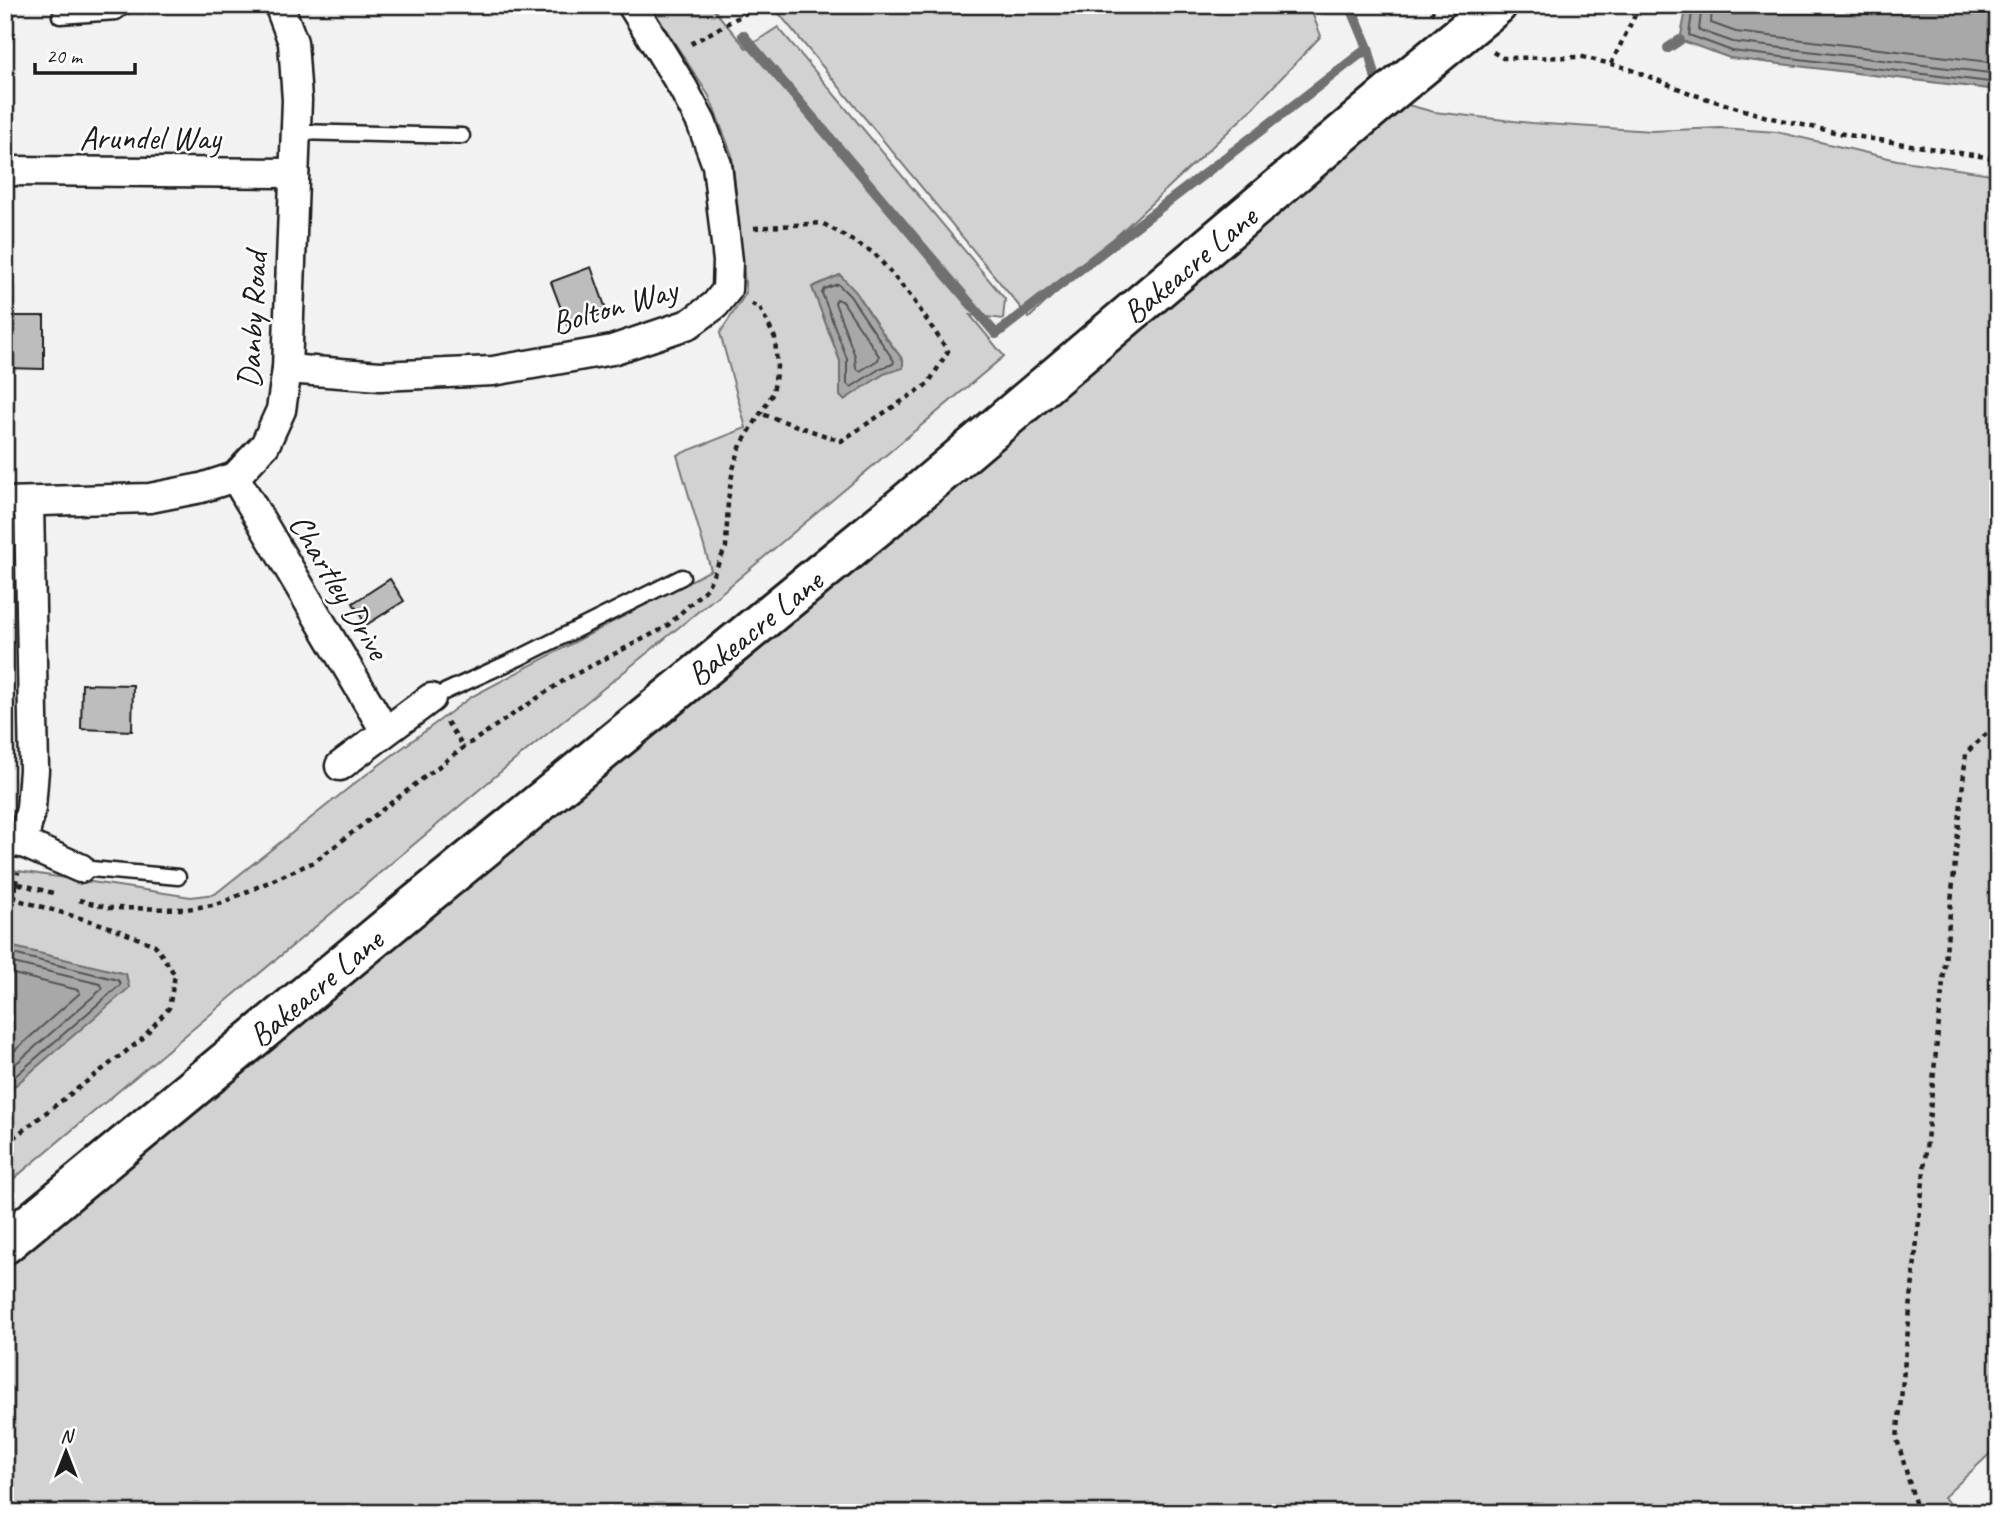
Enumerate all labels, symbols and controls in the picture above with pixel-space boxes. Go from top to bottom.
scale bar [35,32,135,76]
text: 20 m [46,43,84,69]
street label: Arundel Way [80,117,223,159]
street label: Bakeacre Lane [1114,195,1267,333]
street label: Danby Road [227,246,277,389]
street label: Bolton Way [547,267,684,344]
street label: Chartley Drive [279,506,400,669]
street label: Bakeacre Lane [678,559,833,695]
street label: Bakeacre Lane [240,918,393,1056]
north arrow [32,1416,102,1486]
text: N [60,1424,75,1448]

